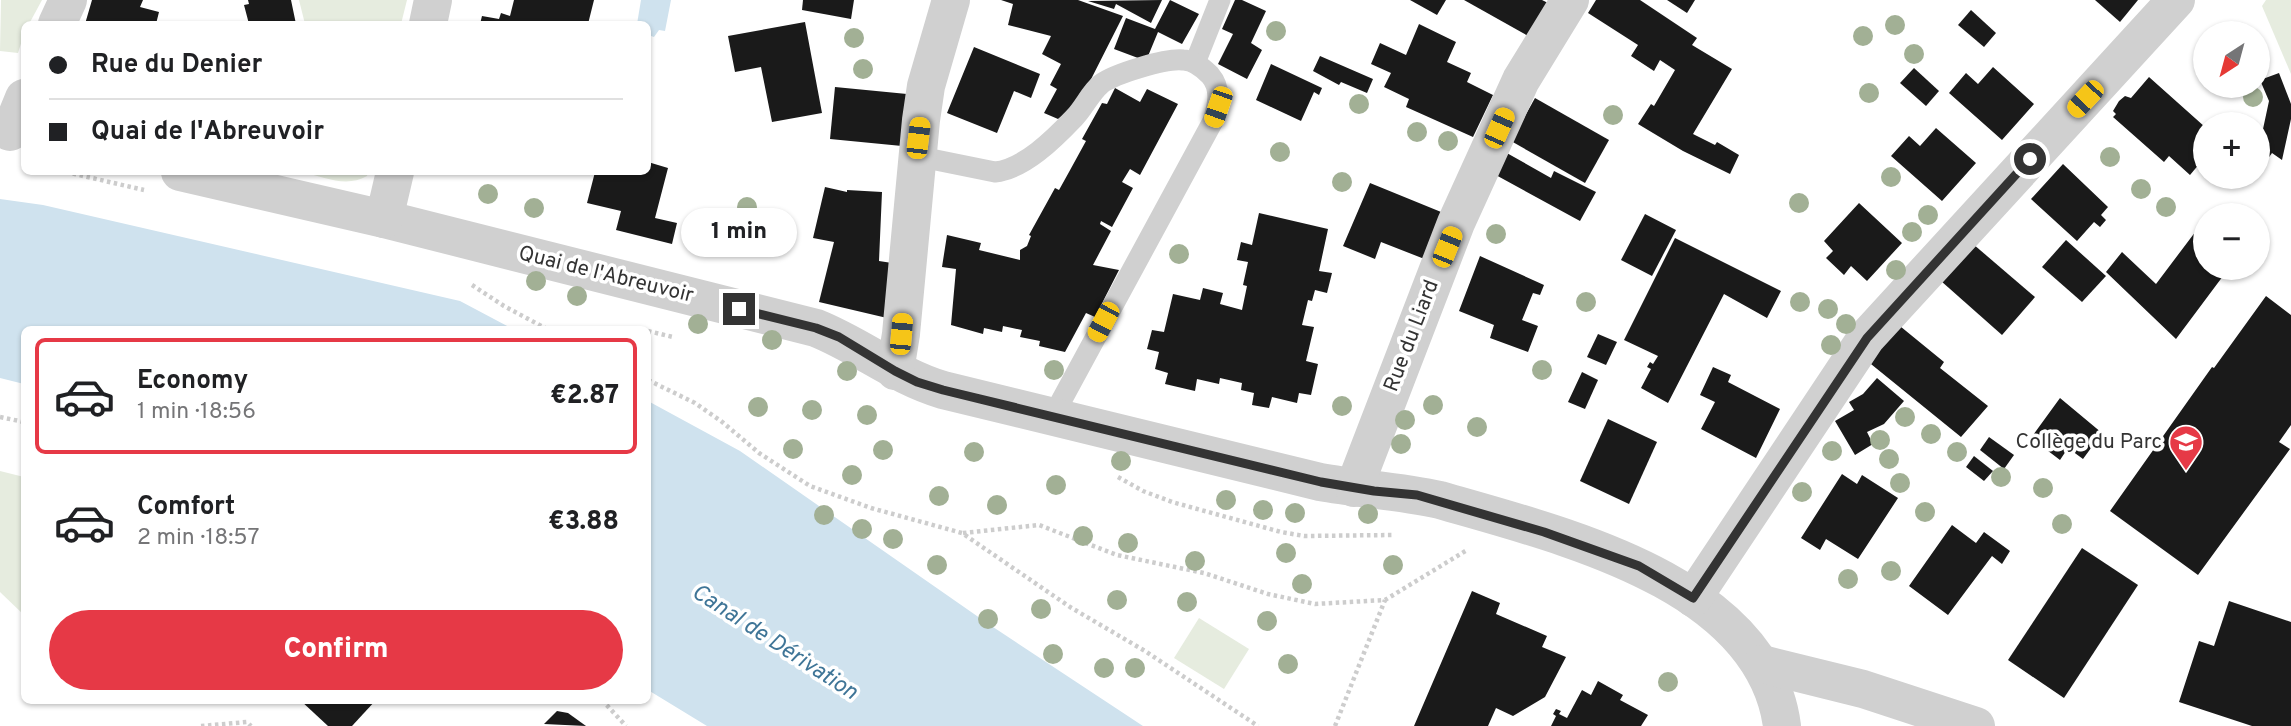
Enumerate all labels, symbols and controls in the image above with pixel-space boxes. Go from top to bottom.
north arrow [2193,21,2270,98]
map controls [2193,21,2270,280]
text: Rue du Denier [91,49,262,82]
car [2063,76,2108,122]
car [1202,84,1235,130]
car [1481,105,1518,151]
button: + [2193,112,2270,189]
text: Quai de l'Abreuvoir [91,116,324,149]
car [906,116,931,160]
route start [2014,143,2046,175]
button: − [2193,203,2270,280]
callout: 1 min [681,208,797,256]
text: 1 min [711,218,767,247]
car [1430,224,1465,270]
street label: Quai de l'Abreuvoir [516,240,696,310]
street label: Rue du Liard [1378,276,1446,396]
route end [723,293,755,325]
car [1084,299,1123,345]
car [889,312,914,356]
icon: car [53,365,116,428]
text: Economy [137,365,248,398]
text: €2.87 [550,380,619,413]
text: 1 min · 18:56 [137,398,256,427]
school or university icon: Collège du Parc [2167,423,2205,472]
place label: Collège du Parc [2016,429,2162,456]
icon: car [53,491,116,554]
text: Comfort [137,491,235,524]
text: €3.88 [548,506,619,539]
text: 2 min · 18:57 [137,524,259,553]
water label: Canal de Dérivation [685,578,863,708]
button: Confirm [49,610,623,690]

